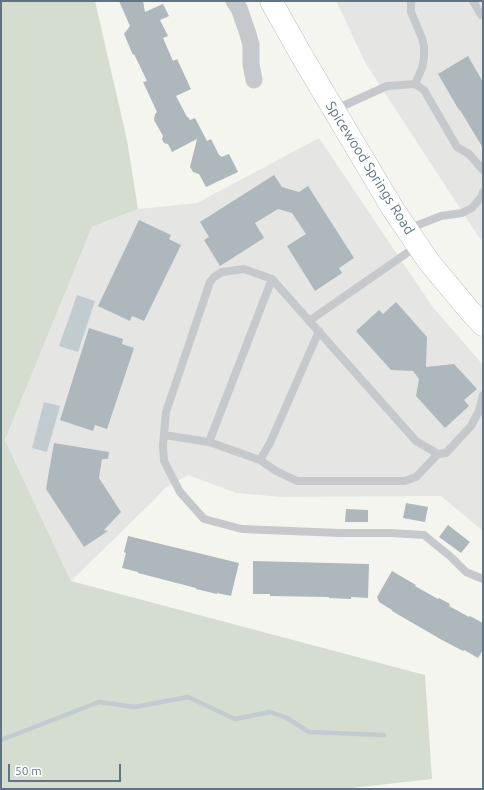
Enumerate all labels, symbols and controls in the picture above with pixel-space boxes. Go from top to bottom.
street label: Spicewood Springs Road [322,98,418,238]
scale bar [10,756,123,782]
text: 50 m [15,764,42,777]

